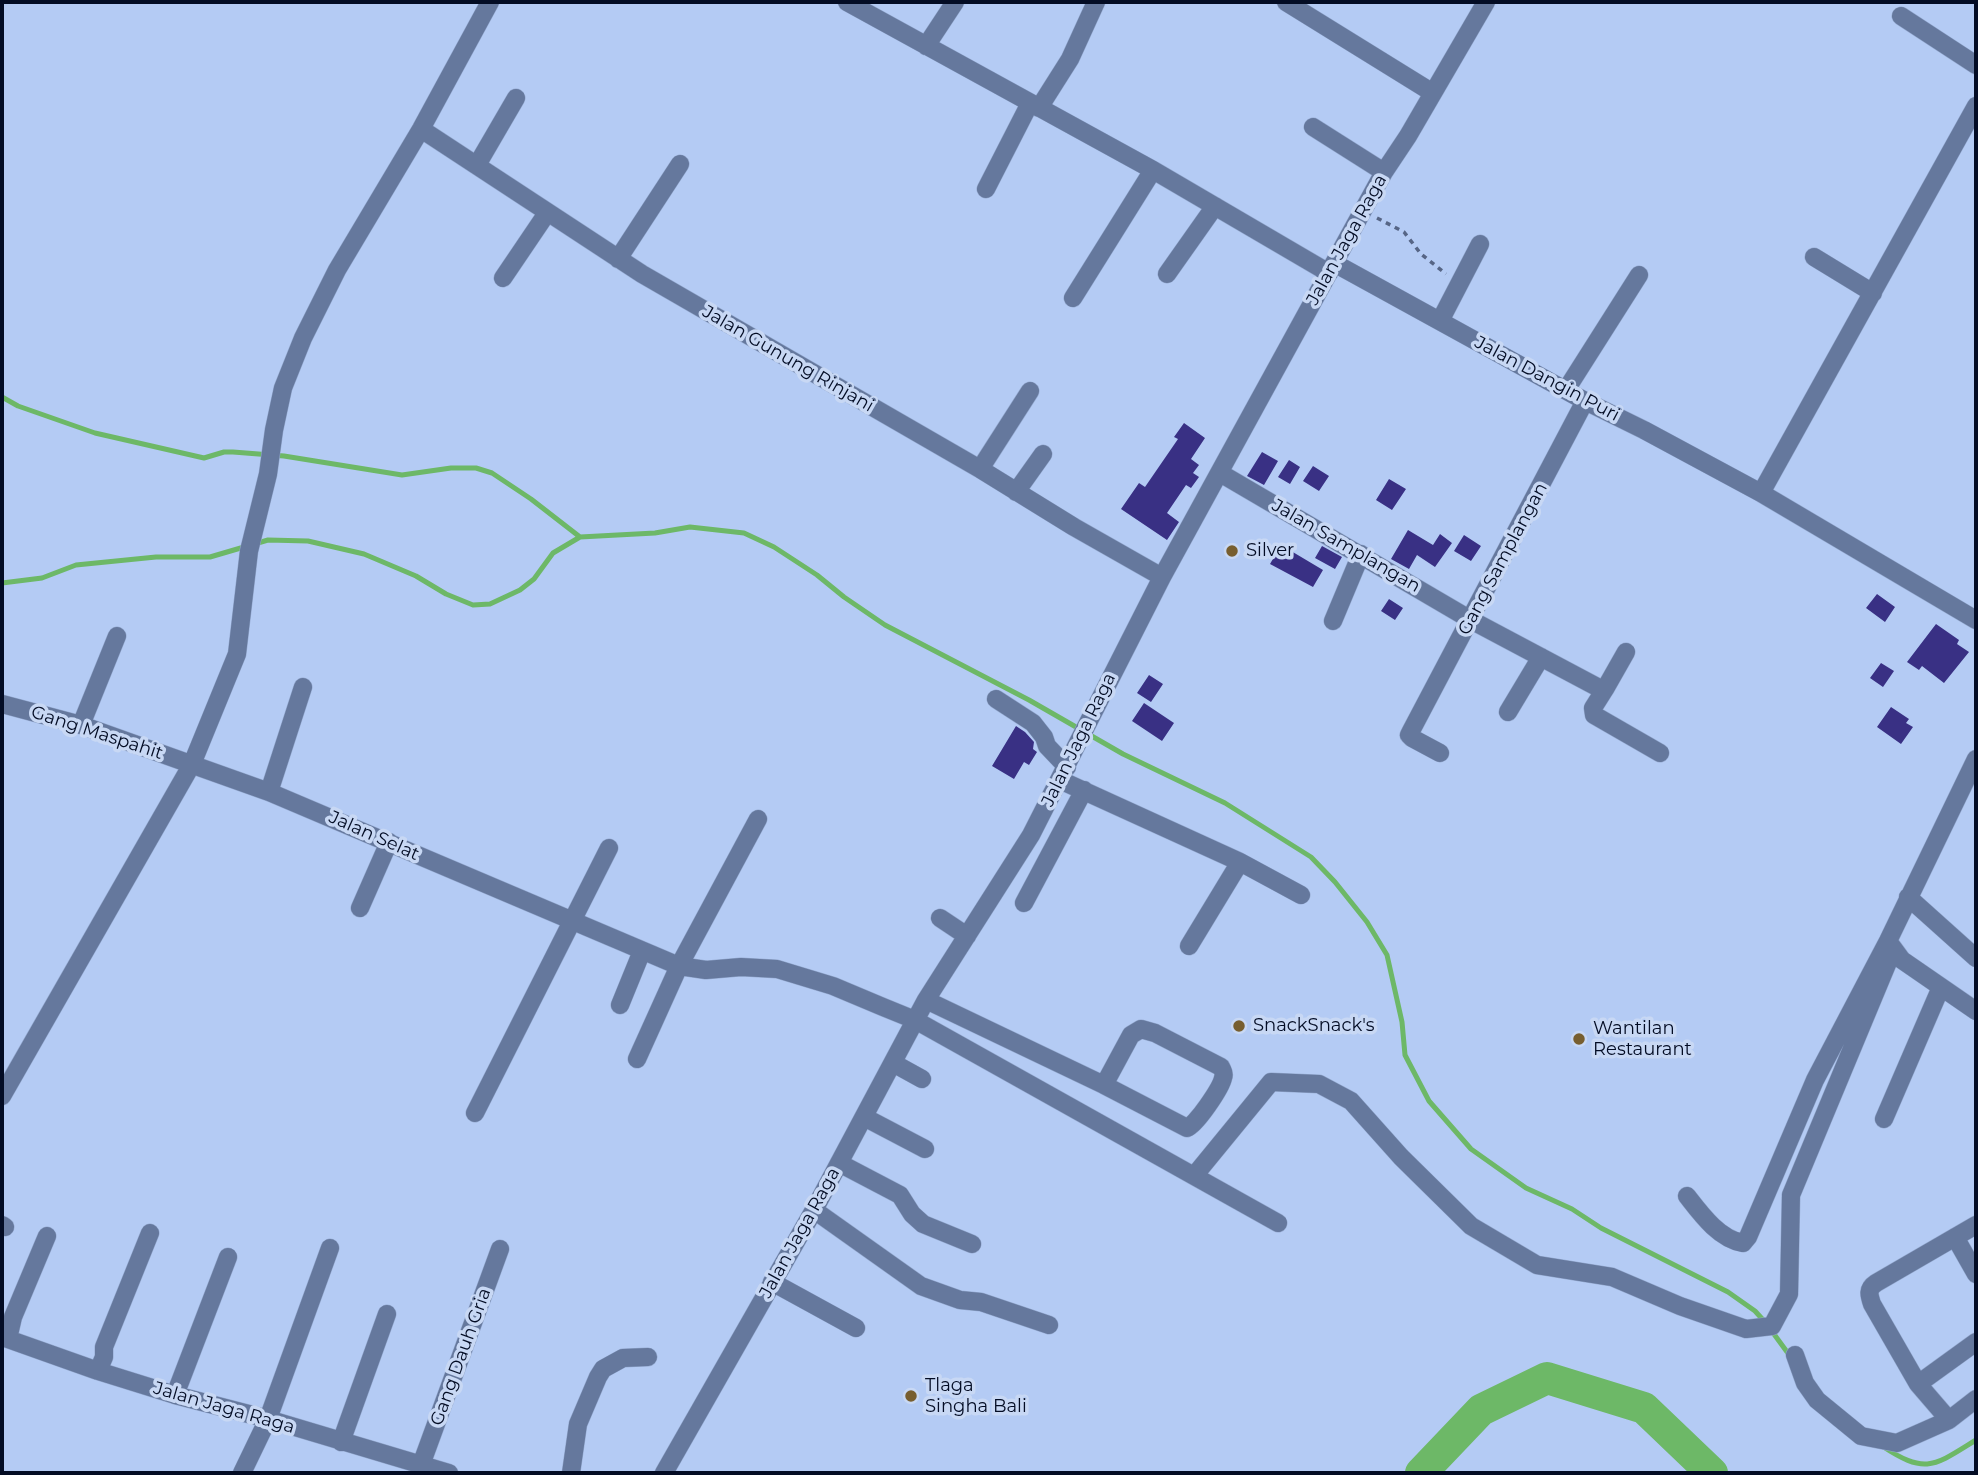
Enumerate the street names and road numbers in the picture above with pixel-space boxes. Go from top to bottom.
street label: Jalan Jaga Raga [1302,171,1392,309]
street label: Jalan Gunung Rinjani [699,301,877,417]
street label: Jalan Dangin Puri [1471,332,1623,426]
street label: Gang Samplangan [1454,479,1552,639]
street label: Jalan Samplangan [1268,495,1424,597]
street label: Jalan Jaga Raga [1037,670,1121,810]
street label: Gang Maspahit [28,702,166,764]
street label: Jalan Selat [325,806,423,866]
street label: Jalan Jaga Raga [755,1164,845,1302]
street label: Gang Dauh Gria [426,1285,496,1429]
street label: Jalan Jaga Raga [151,1378,297,1438]

